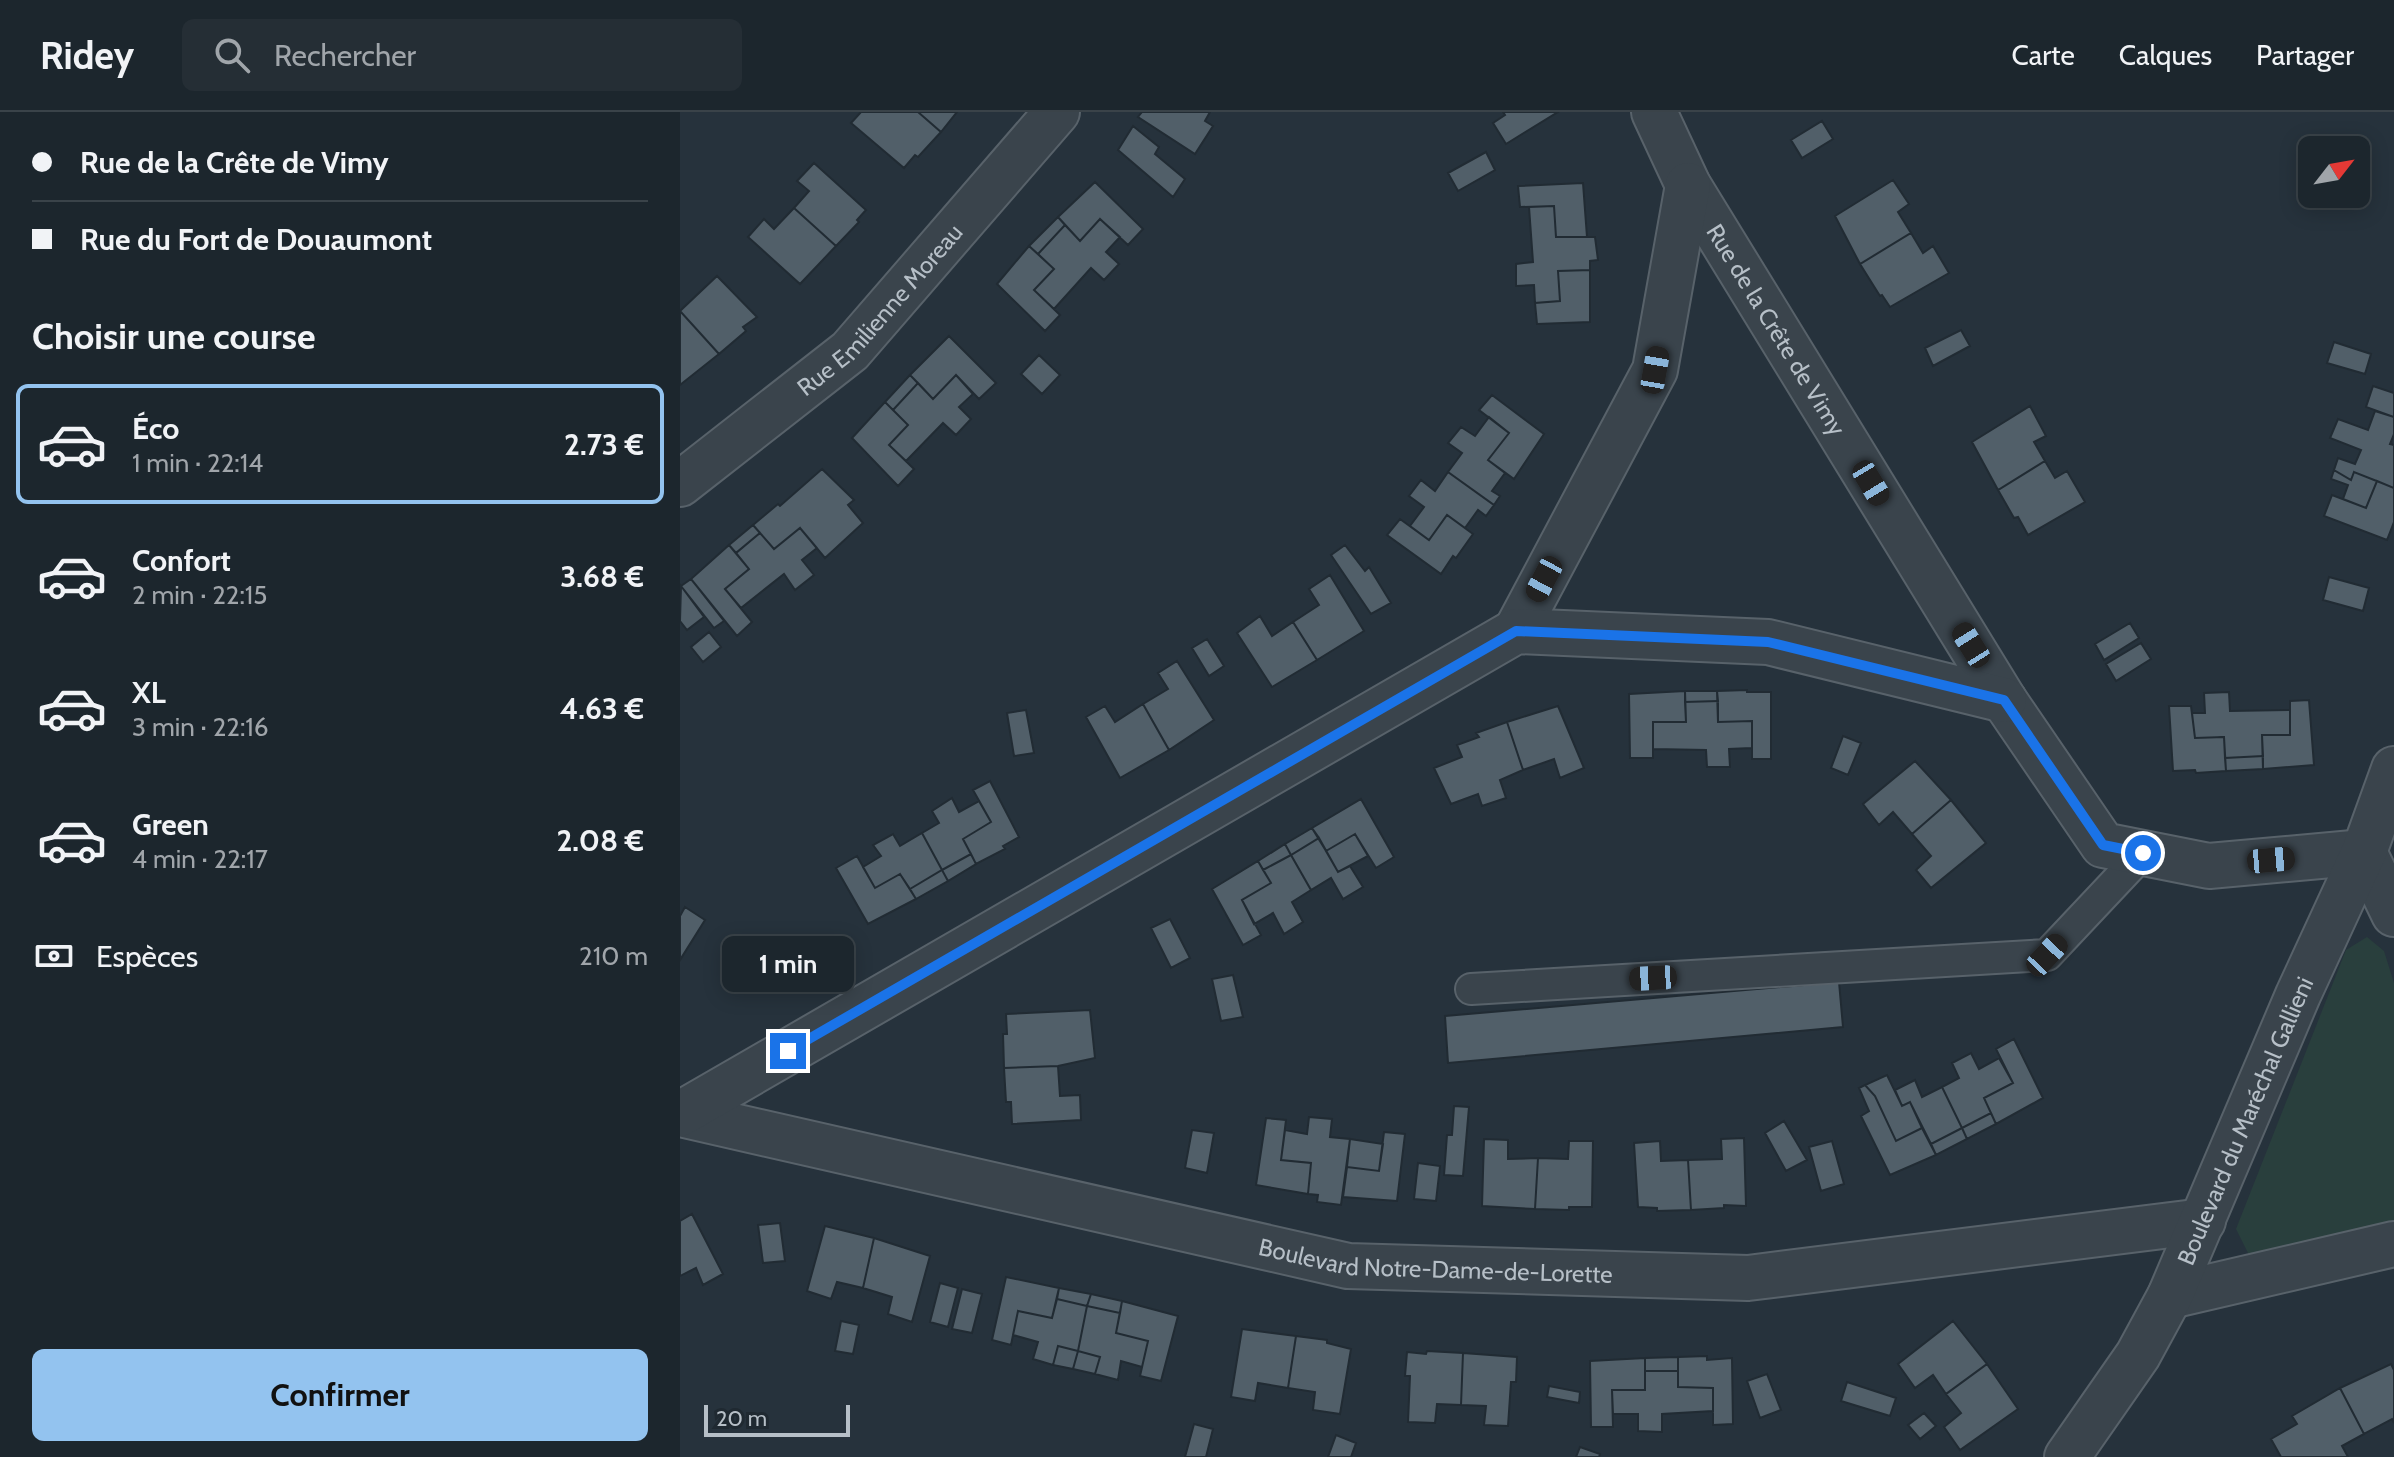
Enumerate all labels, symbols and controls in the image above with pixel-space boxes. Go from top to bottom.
search box [182,19,742,91]
text: Ridey [40,32,134,79]
icon: search [210,33,254,77]
text: Rechercher [274,37,416,74]
text: Carte [2012,38,2075,72]
text: Calques [2119,38,2212,72]
text: Partager [2256,38,2354,72]
north arrow [2298,136,2370,208]
map controls [2298,136,2370,208]
text: Rue de la Crête de Vimy [80,144,389,181]
street label: Rue Emilienne Moreau [791,218,968,402]
street label: Rue de la Crête de Vimy [1701,218,1852,440]
text: Rue du Fort de Douaumont [80,221,432,258]
text: Choisir une course [32,314,315,358]
car [1639,344,1671,396]
icon: car [36,408,108,480]
text: Éco [132,410,179,447]
text: 2.73 € [564,426,644,463]
text: 1 min · 22:14 [132,447,263,479]
car [1848,456,1894,510]
icon: car [36,540,108,612]
text: Confort [132,542,231,579]
car [1522,552,1566,606]
text: 3.68 € [560,558,644,595]
text: 2 min · 22:15 [132,579,267,611]
car [1948,618,1994,672]
icon: car [36,672,108,744]
text: XL [132,674,166,711]
text: 4.63 € [560,690,644,727]
text: 3 min · 22:16 [132,711,269,743]
icon: car [36,804,108,876]
text: Green [132,806,209,843]
text: 2.08 € [556,822,644,859]
route start [2125,835,2161,871]
text: 4 min · 22:17 [132,843,268,875]
car [2246,846,2296,874]
car [2022,929,2072,981]
icon: cash [32,934,76,978]
callout: 1 min [722,935,854,991]
text: Espèces [96,938,198,975]
text: 210 m [579,940,648,972]
text: 1 min [759,948,817,980]
car [1628,965,1678,991]
street label: Boulevard du Maréchal Gallieni [2171,972,2319,1269]
route end [770,1033,806,1069]
street label: Boulevard Notre-Dame-de-Lorette [1256,1232,1613,1288]
button: Confirmer [32,1349,648,1441]
scale bar [704,1401,850,1437]
text: 20 m [716,1405,767,1432]

